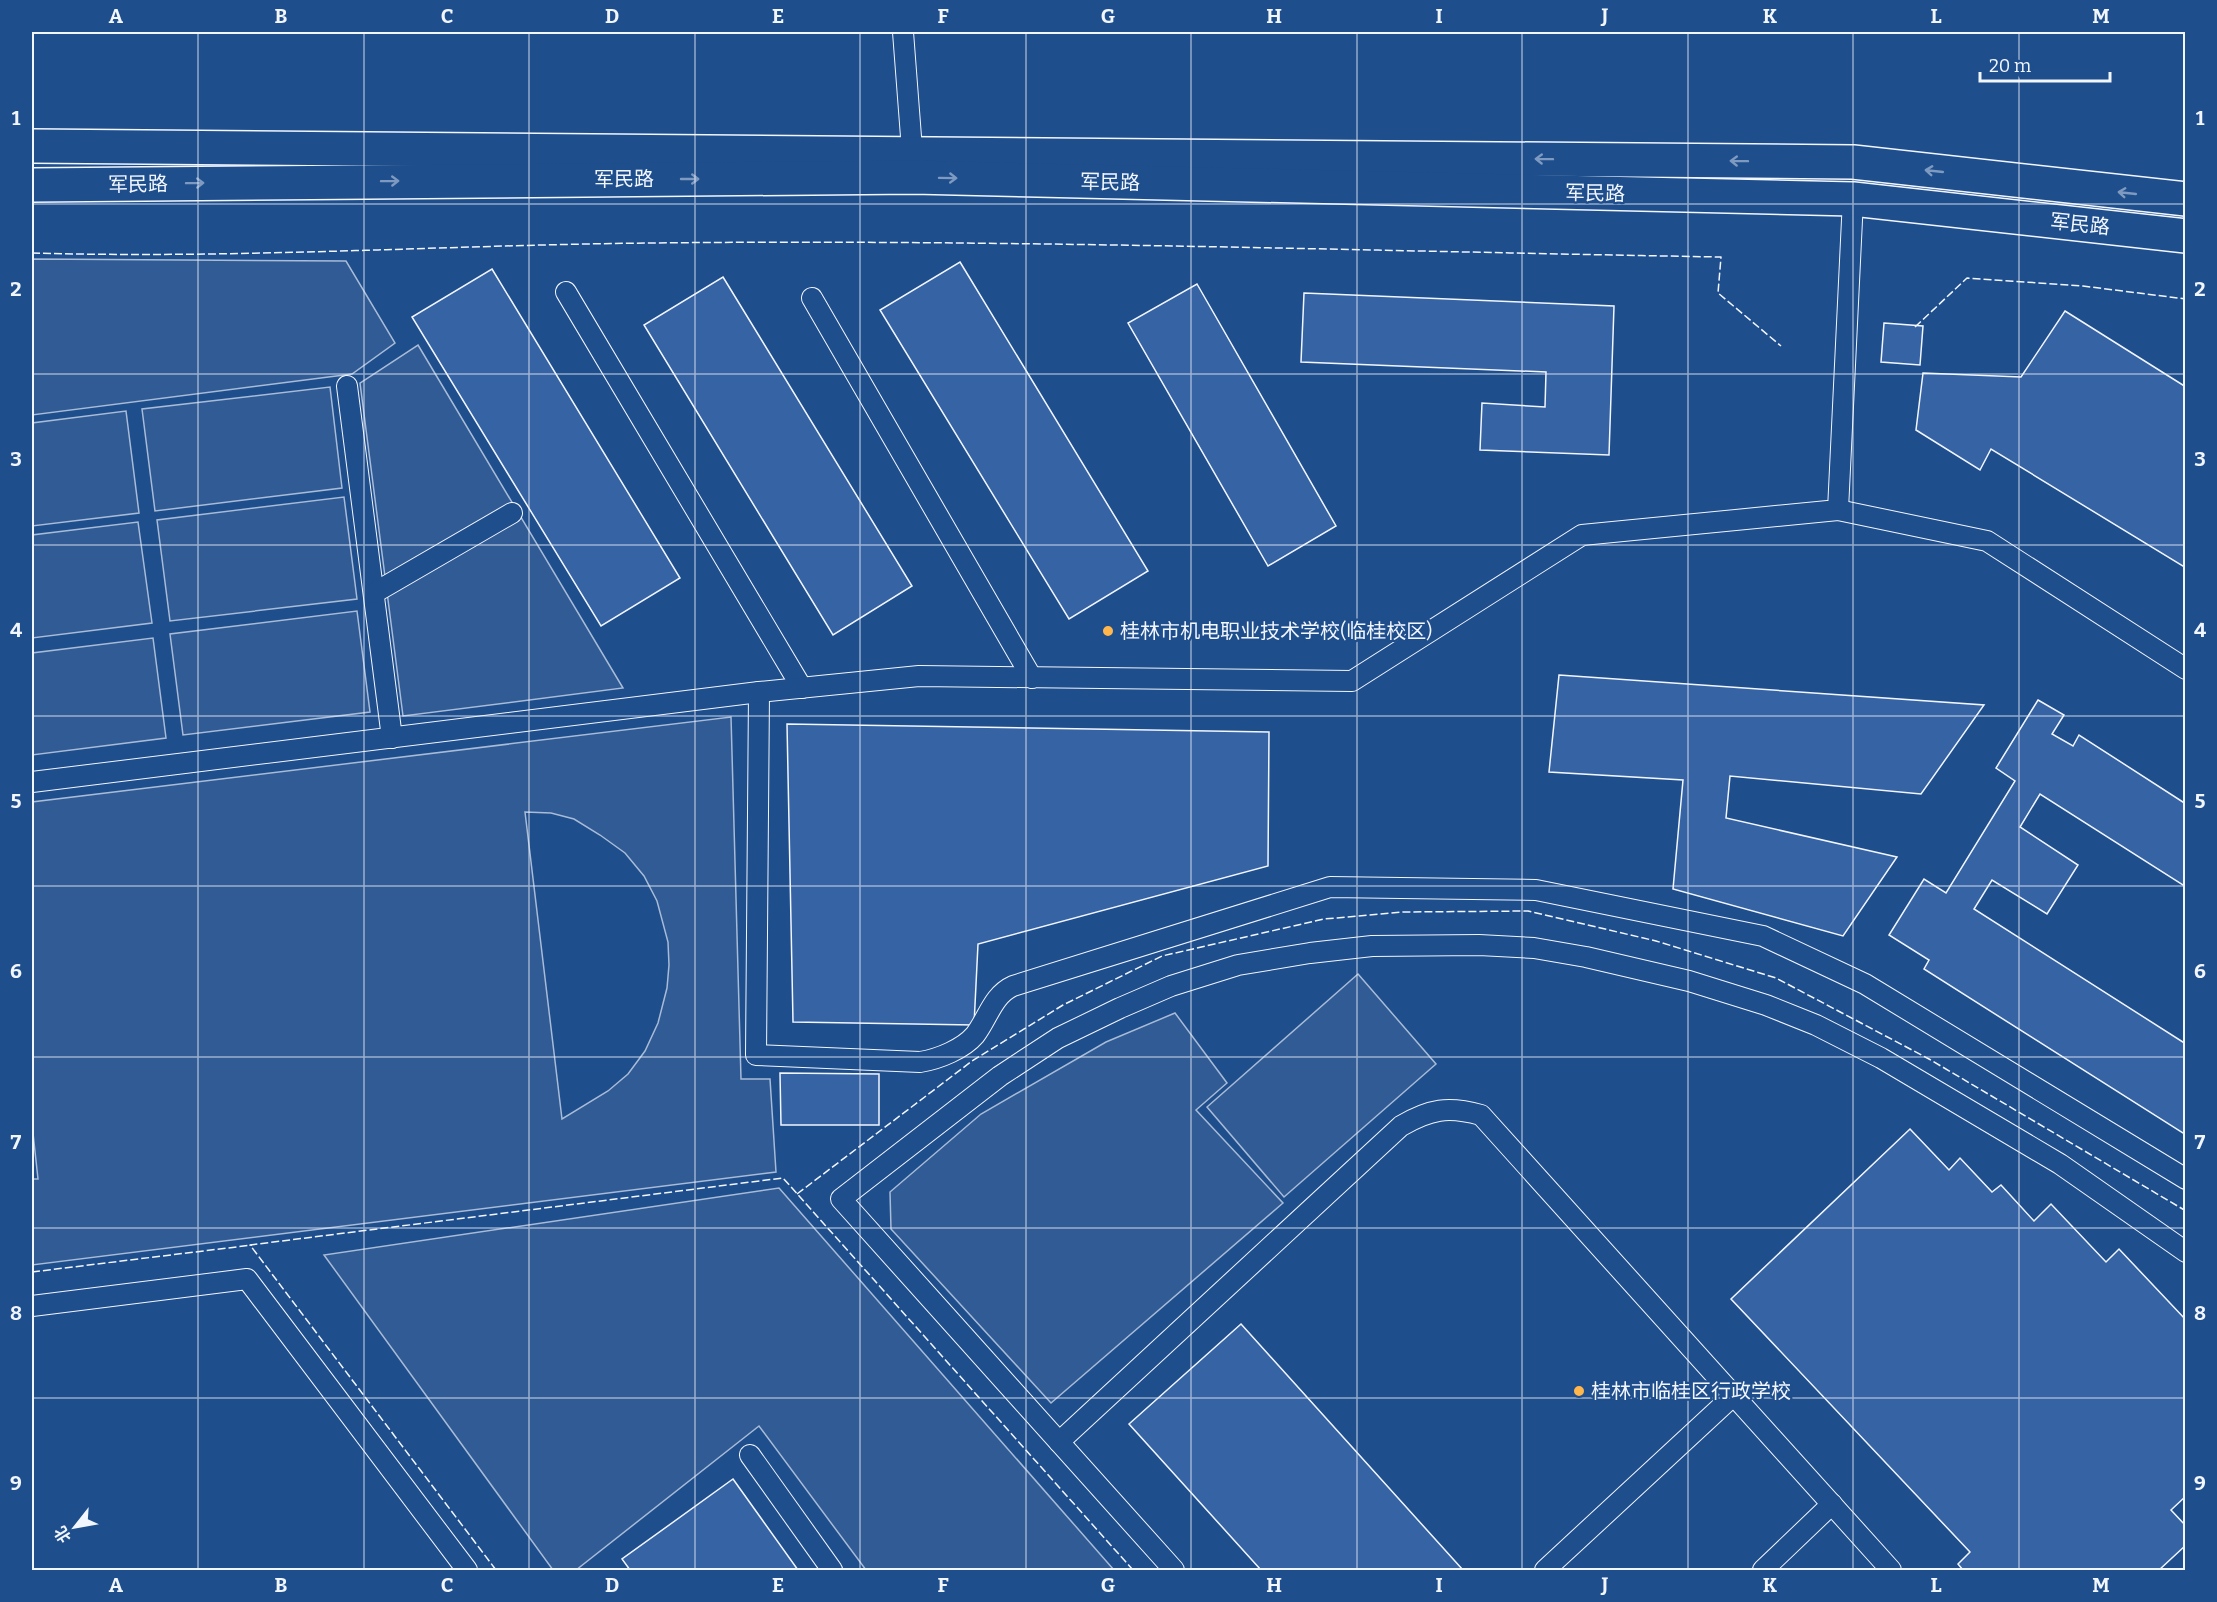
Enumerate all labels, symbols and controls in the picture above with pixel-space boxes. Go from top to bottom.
text: A [109,4,124,28]
text: B [275,4,288,28]
text: C [441,4,453,28]
text: D [605,4,619,28]
text: E [772,4,784,28]
text: F [937,4,949,28]
text: G [1101,4,1115,28]
text: H [1266,4,1282,28]
text: I [1435,4,1443,28]
text: J [1601,4,1609,28]
text: K [1763,4,1778,28]
text: L [1930,4,1942,28]
text: M [2092,4,2110,28]
scale bar [1980,45,2110,83]
text: 20 m [1989,55,2031,77]
text: 1 [12,106,21,130]
text: 1 [2196,106,2205,130]
one-way arrow [1535,153,1555,165]
one-way arrow [1730,155,1750,167]
one-way arrow [1924,165,1944,176]
street label: 军民路 [594,167,654,191]
street label: 军民路 [1080,169,1140,195]
street label: 军民路 [108,171,168,197]
one-way arrow [937,172,957,184]
one-way arrow [679,173,699,185]
one-way arrow [379,175,399,187]
one-way arrow [184,177,204,189]
street label: 军民路 [1565,180,1625,206]
one-way arrow [2118,187,2138,198]
street label: 军民路 [2049,209,2111,239]
text: 2 [10,277,22,301]
text: 2 [2194,277,2206,301]
text: 3 [10,447,22,471]
text: 3 [2194,447,2206,471]
text: 4 [10,618,22,642]
text: 4 [2194,618,2206,642]
place label: 桂林市机电职业技术学校(临桂校区) [1120,619,1432,643]
marker: 桂林市机电职业技术学校(临桂校区) [1101,624,1115,638]
text: 5 [11,789,22,813]
text: 5 [2195,789,2206,813]
text: 6 [10,959,22,983]
text: 6 [2194,959,2206,983]
text: 7 [11,1130,22,1154]
text: 7 [2195,1130,2206,1154]
text: 8 [10,1301,22,1325]
text: 8 [2194,1301,2206,1325]
place label: 桂林市临桂区行政学校 [1591,1379,1791,1403]
marker: 桂林市临桂区行政学校 [1572,1384,1586,1398]
text: 9 [10,1471,22,1495]
text: 9 [2194,1471,2206,1495]
north arrow [45,1497,105,1557]
text: 北 [50,1523,75,1546]
text: A [109,1573,124,1597]
text: B [275,1573,288,1597]
text: C [441,1573,453,1597]
text: D [605,1573,619,1597]
text: E [772,1573,784,1597]
text: F [937,1573,949,1597]
text: G [1101,1573,1115,1597]
text: H [1266,1573,1282,1597]
text: I [1435,1573,1443,1597]
text: J [1601,1573,1609,1597]
text: K [1763,1573,1778,1597]
text: L [1930,1573,1942,1597]
text: M [2092,1573,2110,1597]

